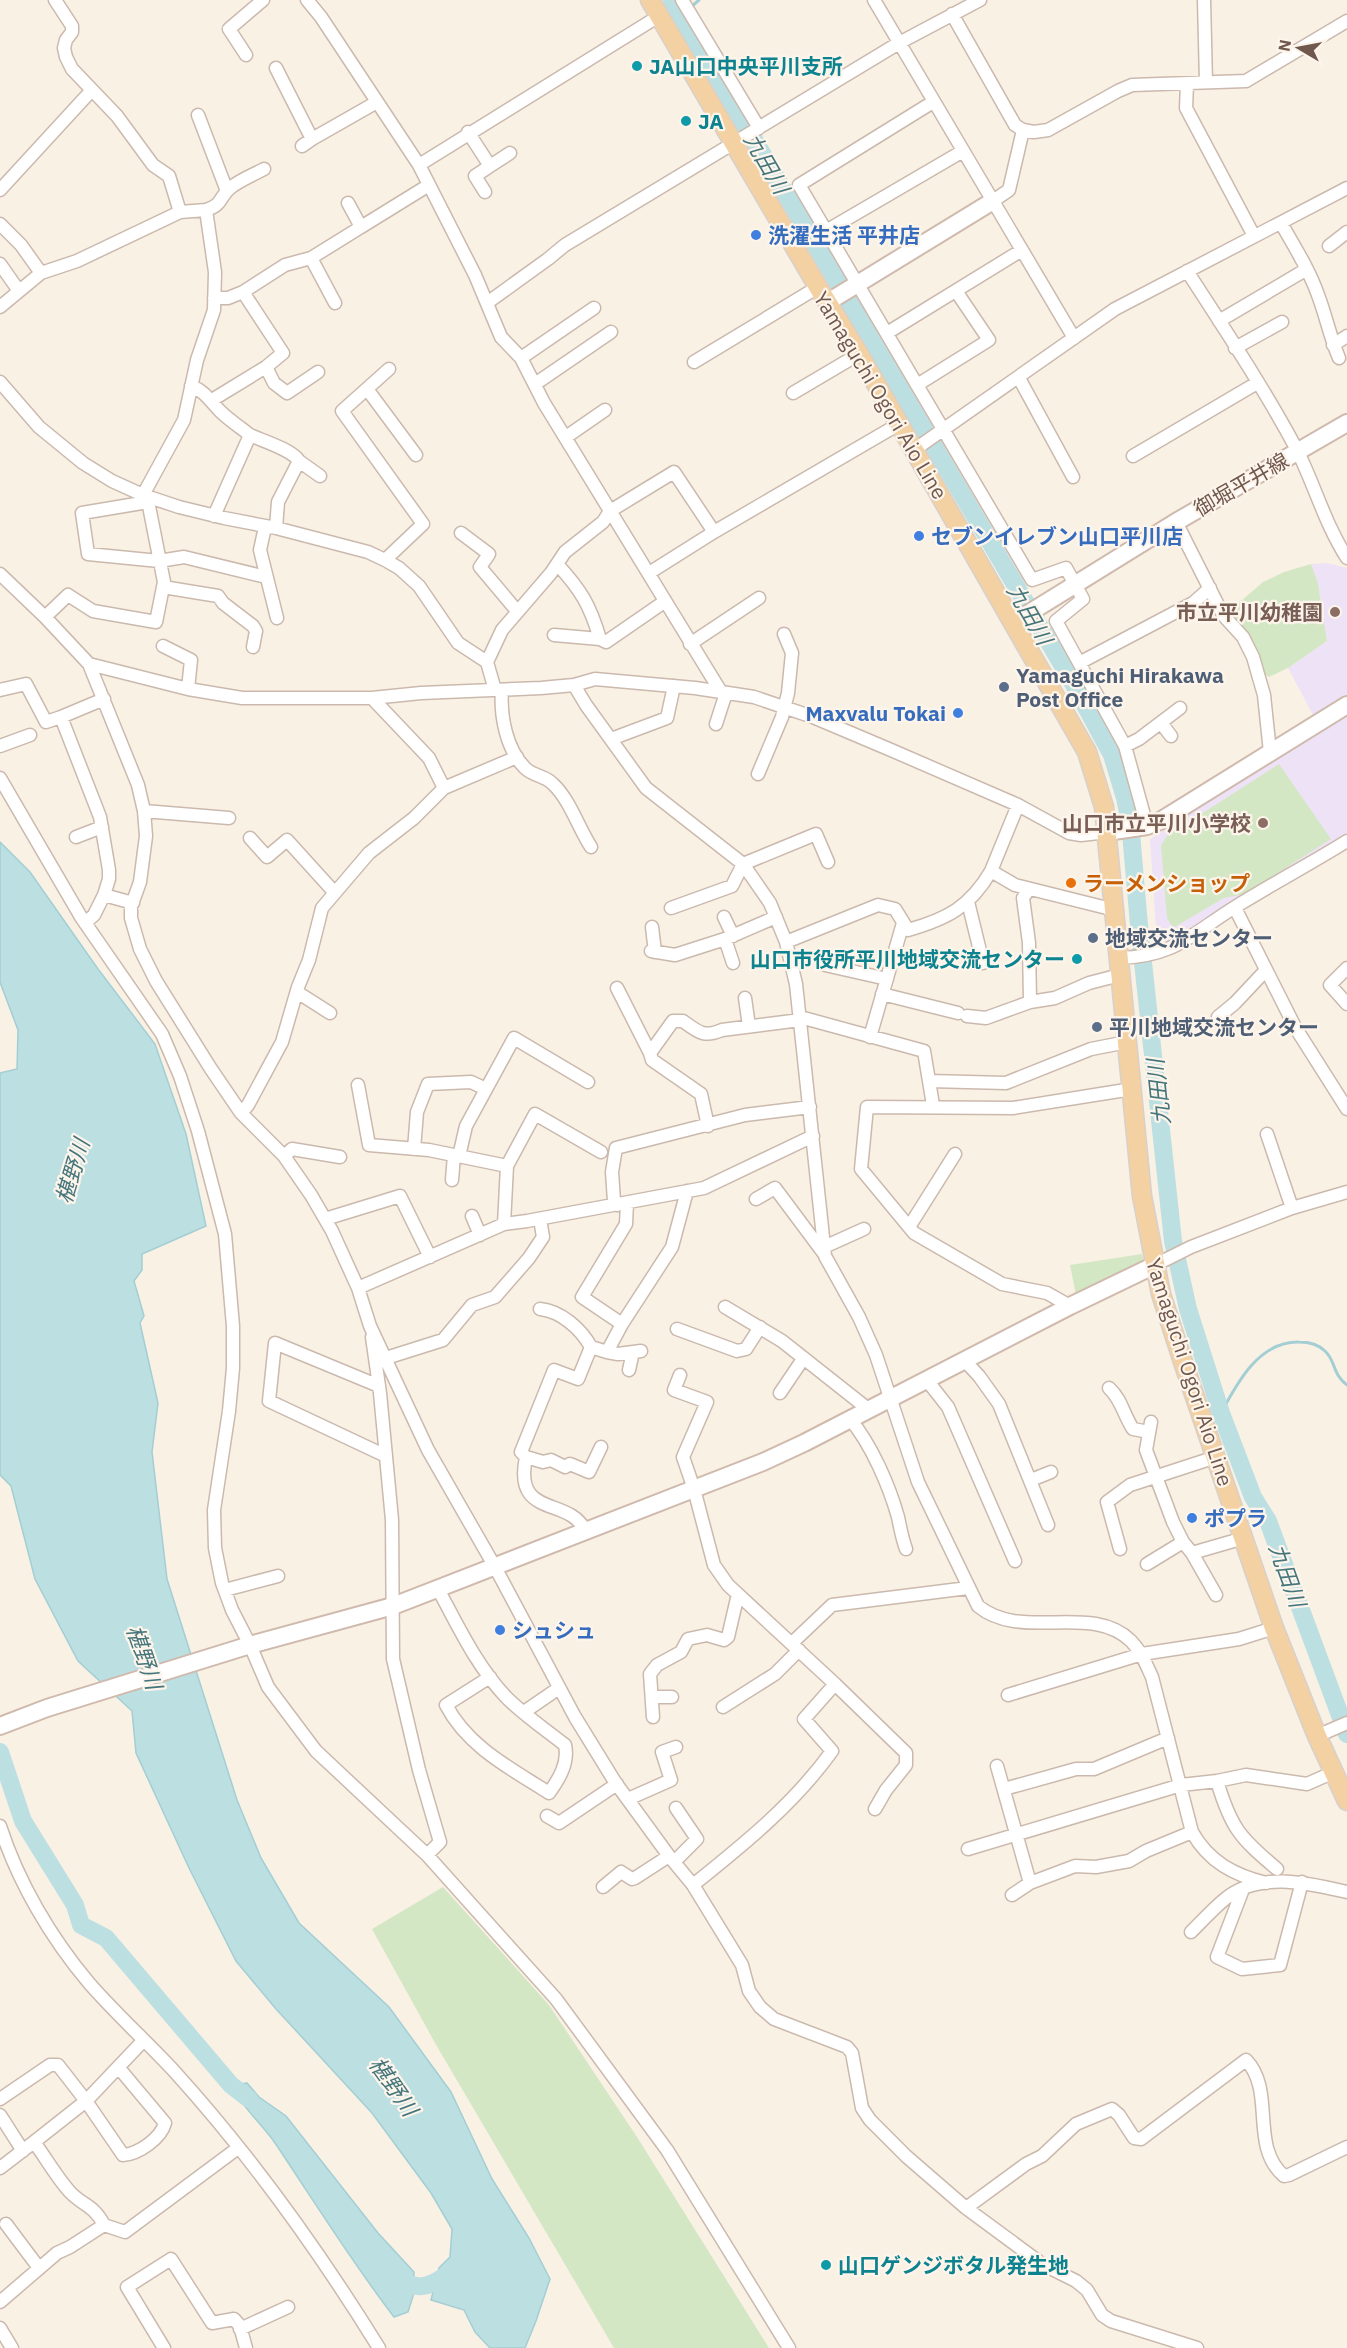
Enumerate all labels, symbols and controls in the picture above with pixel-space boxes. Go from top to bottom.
north arrow [1269,18,1329,78]
text: N [1273,38,1295,53]
place label: JA山口中央平川支所 [649,52,843,80]
marker: JA山口中央平川支所 [630,59,644,73]
place label: JA [698,107,724,135]
marker: JA [679,114,693,128]
water label: 九田川 [738,127,797,201]
place label: 洗濯生活 平井店 [768,221,920,249]
marker: 洗濯生活 平井店 [749,228,763,242]
street label: Yamaguchi Ogori Aio Line [808,286,954,504]
street label: 御堀平井線 [1189,446,1293,522]
place label: セブンイレブン山口平川店 [931,522,1183,550]
marker: セブンイレブン山口平川店 [912,529,926,543]
water label: 九田川 [1001,578,1060,652]
place label: 市立平川幼稚園 [1176,598,1323,626]
marker: 市立平川幼稚園 [1328,605,1342,619]
place label: Yamaguchi Hirakawa Post Office [1016,661,1224,713]
marker: Yamaguchi Hirakawa Post Office [997,680,1011,694]
place label: Maxvalu Tokai [805,699,946,727]
marker: Maxvalu Tokai [951,706,965,720]
place label: 山口市立平川小学校 [1062,809,1251,837]
marker: 山口市立平川小学校 [1256,816,1270,830]
place label: ラーメンショップ [1083,869,1250,897]
marker: ラーメンショップ [1064,876,1078,890]
place label: 地域交流センター [1105,924,1273,952]
marker: 地域交流センター [1086,931,1100,945]
place label: 山口市役所平川地域交流センター [750,945,1065,973]
marker: 山口市役所平川地域交流センター [1070,952,1084,966]
place label: 平川地域交流センター [1109,1013,1319,1041]
marker: 平川地域交流センター [1090,1020,1104,1034]
water label: 九田川 [1140,1056,1176,1126]
water label: 椹野川 [48,1133,96,1207]
street label: Yamaguchi Ogori Aio Line [1140,1255,1240,1489]
place label: ポプラ [1204,1504,1267,1532]
marker: ポプラ [1185,1511,1199,1525]
water label: 九田川 [1263,1539,1314,1613]
place label: シュシュ [512,1616,596,1644]
water label: 椹野川 [121,1621,170,1695]
marker: シュシュ [493,1623,507,1637]
water label: 椹野川 [363,2051,426,2123]
place label: 山口ゲンジボタル発生地 [838,2251,1069,2279]
marker: 山口ゲンジボタル発生地 [819,2258,833,2272]

